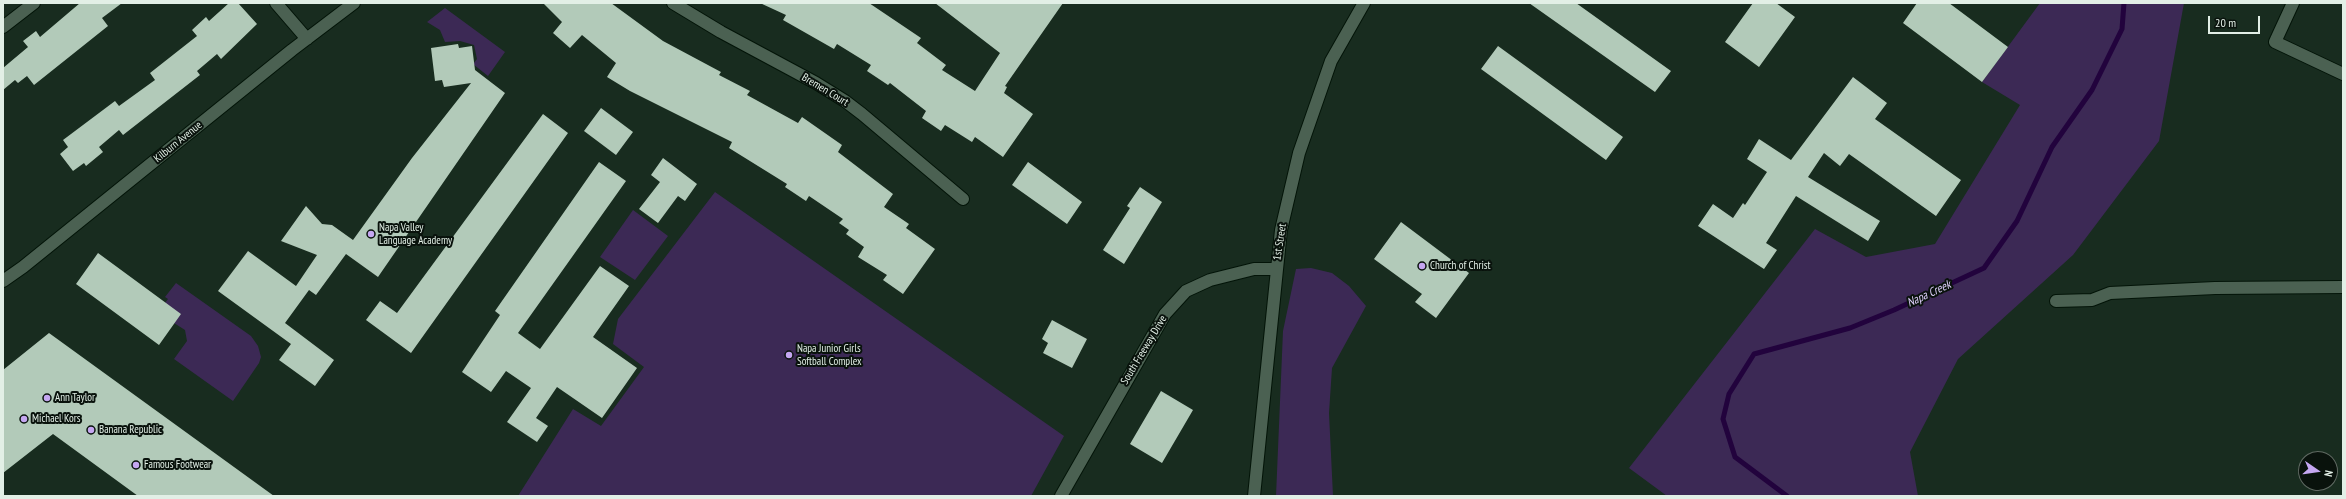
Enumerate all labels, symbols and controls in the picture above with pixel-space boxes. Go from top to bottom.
scale bar [2210,8,2262,34]
text: 20 m [2215,15,2236,30]
street label: Bremen Court [799,71,851,109]
street label: Kilburn Avenue [151,119,205,165]
place label: Napa Valley Language Academy [379,221,452,247]
street label: 1st Street [1271,223,1289,261]
marker: Napa Valley Language Academy [366,229,376,239]
place label: Church of Christ [1430,259,1491,273]
marker: Church of Christ [1417,261,1427,271]
water label: Napa Creek [1905,278,1953,310]
street label: South Freeway Drive [1118,313,1170,387]
place label: Napa Junior Girls Softball Complex [797,342,862,368]
marker: Napa Junior Girls Softball Complex [784,350,794,360]
place label: Ann Taylor [55,391,95,405]
marker: Ann Taylor [42,393,52,403]
place label: Michael Kors [32,412,80,426]
marker: Michael Kors [19,414,29,424]
place label: Banana Republic [99,423,162,437]
marker: Banana Republic [86,425,96,435]
north arrow [2298,451,2338,491]
place label: Famous Footwear [144,458,211,472]
marker: Famous Footwear [131,460,141,470]
text: N [2321,469,2336,478]

